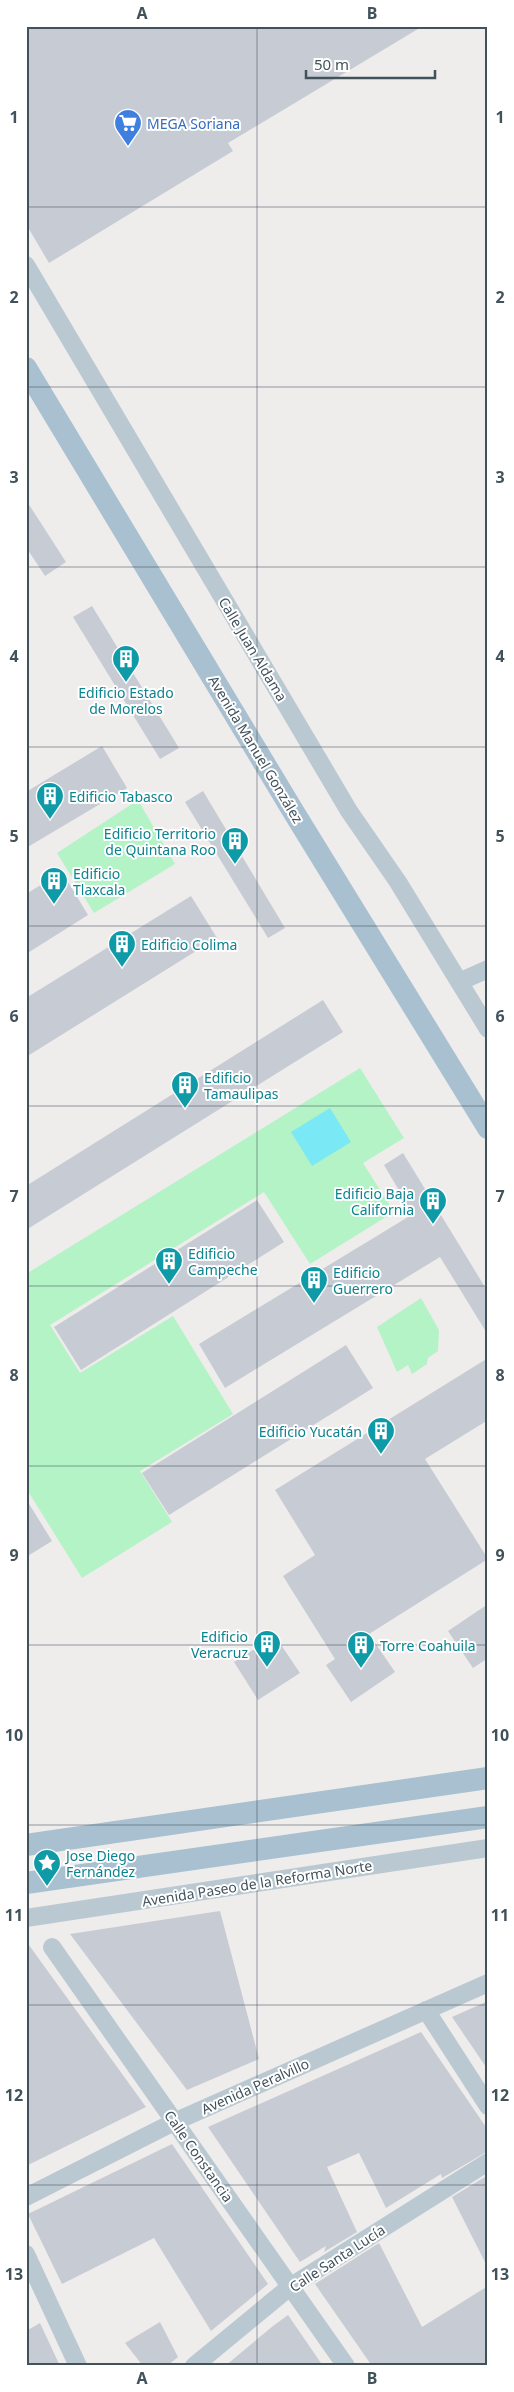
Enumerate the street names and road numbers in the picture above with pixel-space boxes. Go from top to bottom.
street label: Calle Juan Aldama [214,594,292,704]
street label: Avenida Manuel González [204,672,308,827]
street label: Avenida Paseo de la Reforma Norte [141,1855,374,1911]
street label: Avenida Peralvillo [198,2054,312,2118]
street label: Calle Constancia [160,2106,238,2206]
street label: Calle Santa Lucía [286,2220,388,2296]

